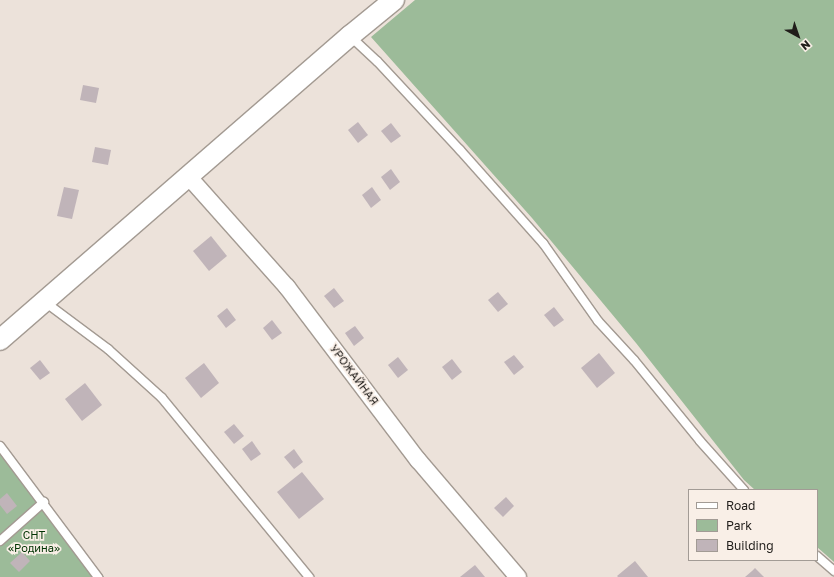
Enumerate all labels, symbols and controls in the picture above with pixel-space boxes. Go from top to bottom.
north arrow [778,16,818,56]
text: N [799,38,813,53]
street label: УРОЖАЙНАЯ [327,342,381,408]
legend [688,489,818,561]
text: Road [726,498,755,513]
text: Park [726,518,752,533]
park label: СНТ «Родина» [8,529,60,555]
text: Building [726,538,774,553]

